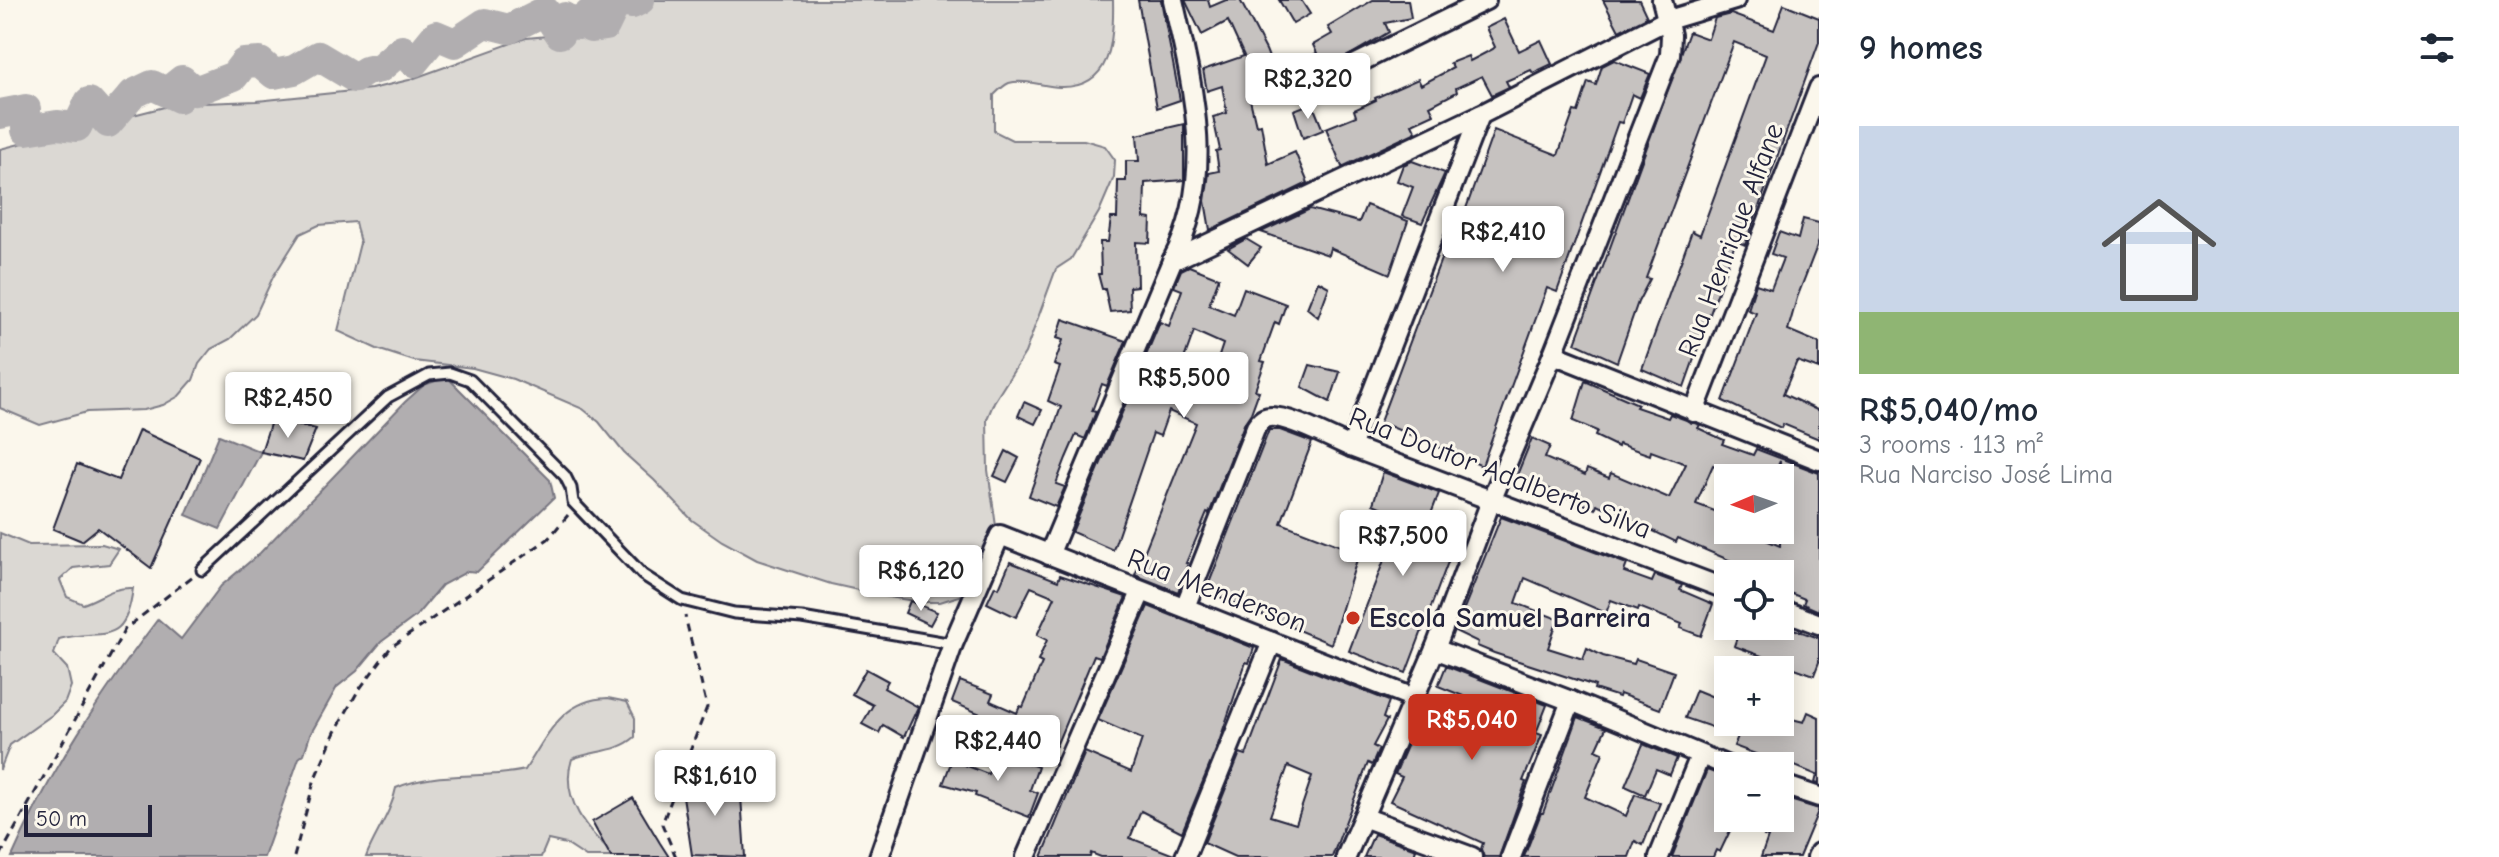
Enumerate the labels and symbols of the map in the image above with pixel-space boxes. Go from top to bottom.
pin: R$2,320 [1234,53,1382,121]
street label: Rua Henrique Alfane [1672,119,1790,361]
pin: R$2,410 [1429,206,1577,274]
pin: R$5,500 [1110,352,1258,420]
pin: R$2,450 [214,372,362,440]
street label: Rua Doutor Adalberto Silva [1345,401,1655,545]
north arrow [1714,464,1794,544]
pin: R$7,500 [1329,510,1477,578]
street label: Rua Menderson [1123,542,1311,640]
pin: R$6,120 [847,545,995,613]
place label: Escola Samuel Barreira [1369,602,1651,634]
marker: Escola Samuel Barreira [1344,609,1362,627]
pin: R$5,040 [1398,694,1546,762]
pin: R$2,440 [924,715,1072,783]
pin: R$1,610 [641,750,789,818]
scale bar [24,801,152,837]

